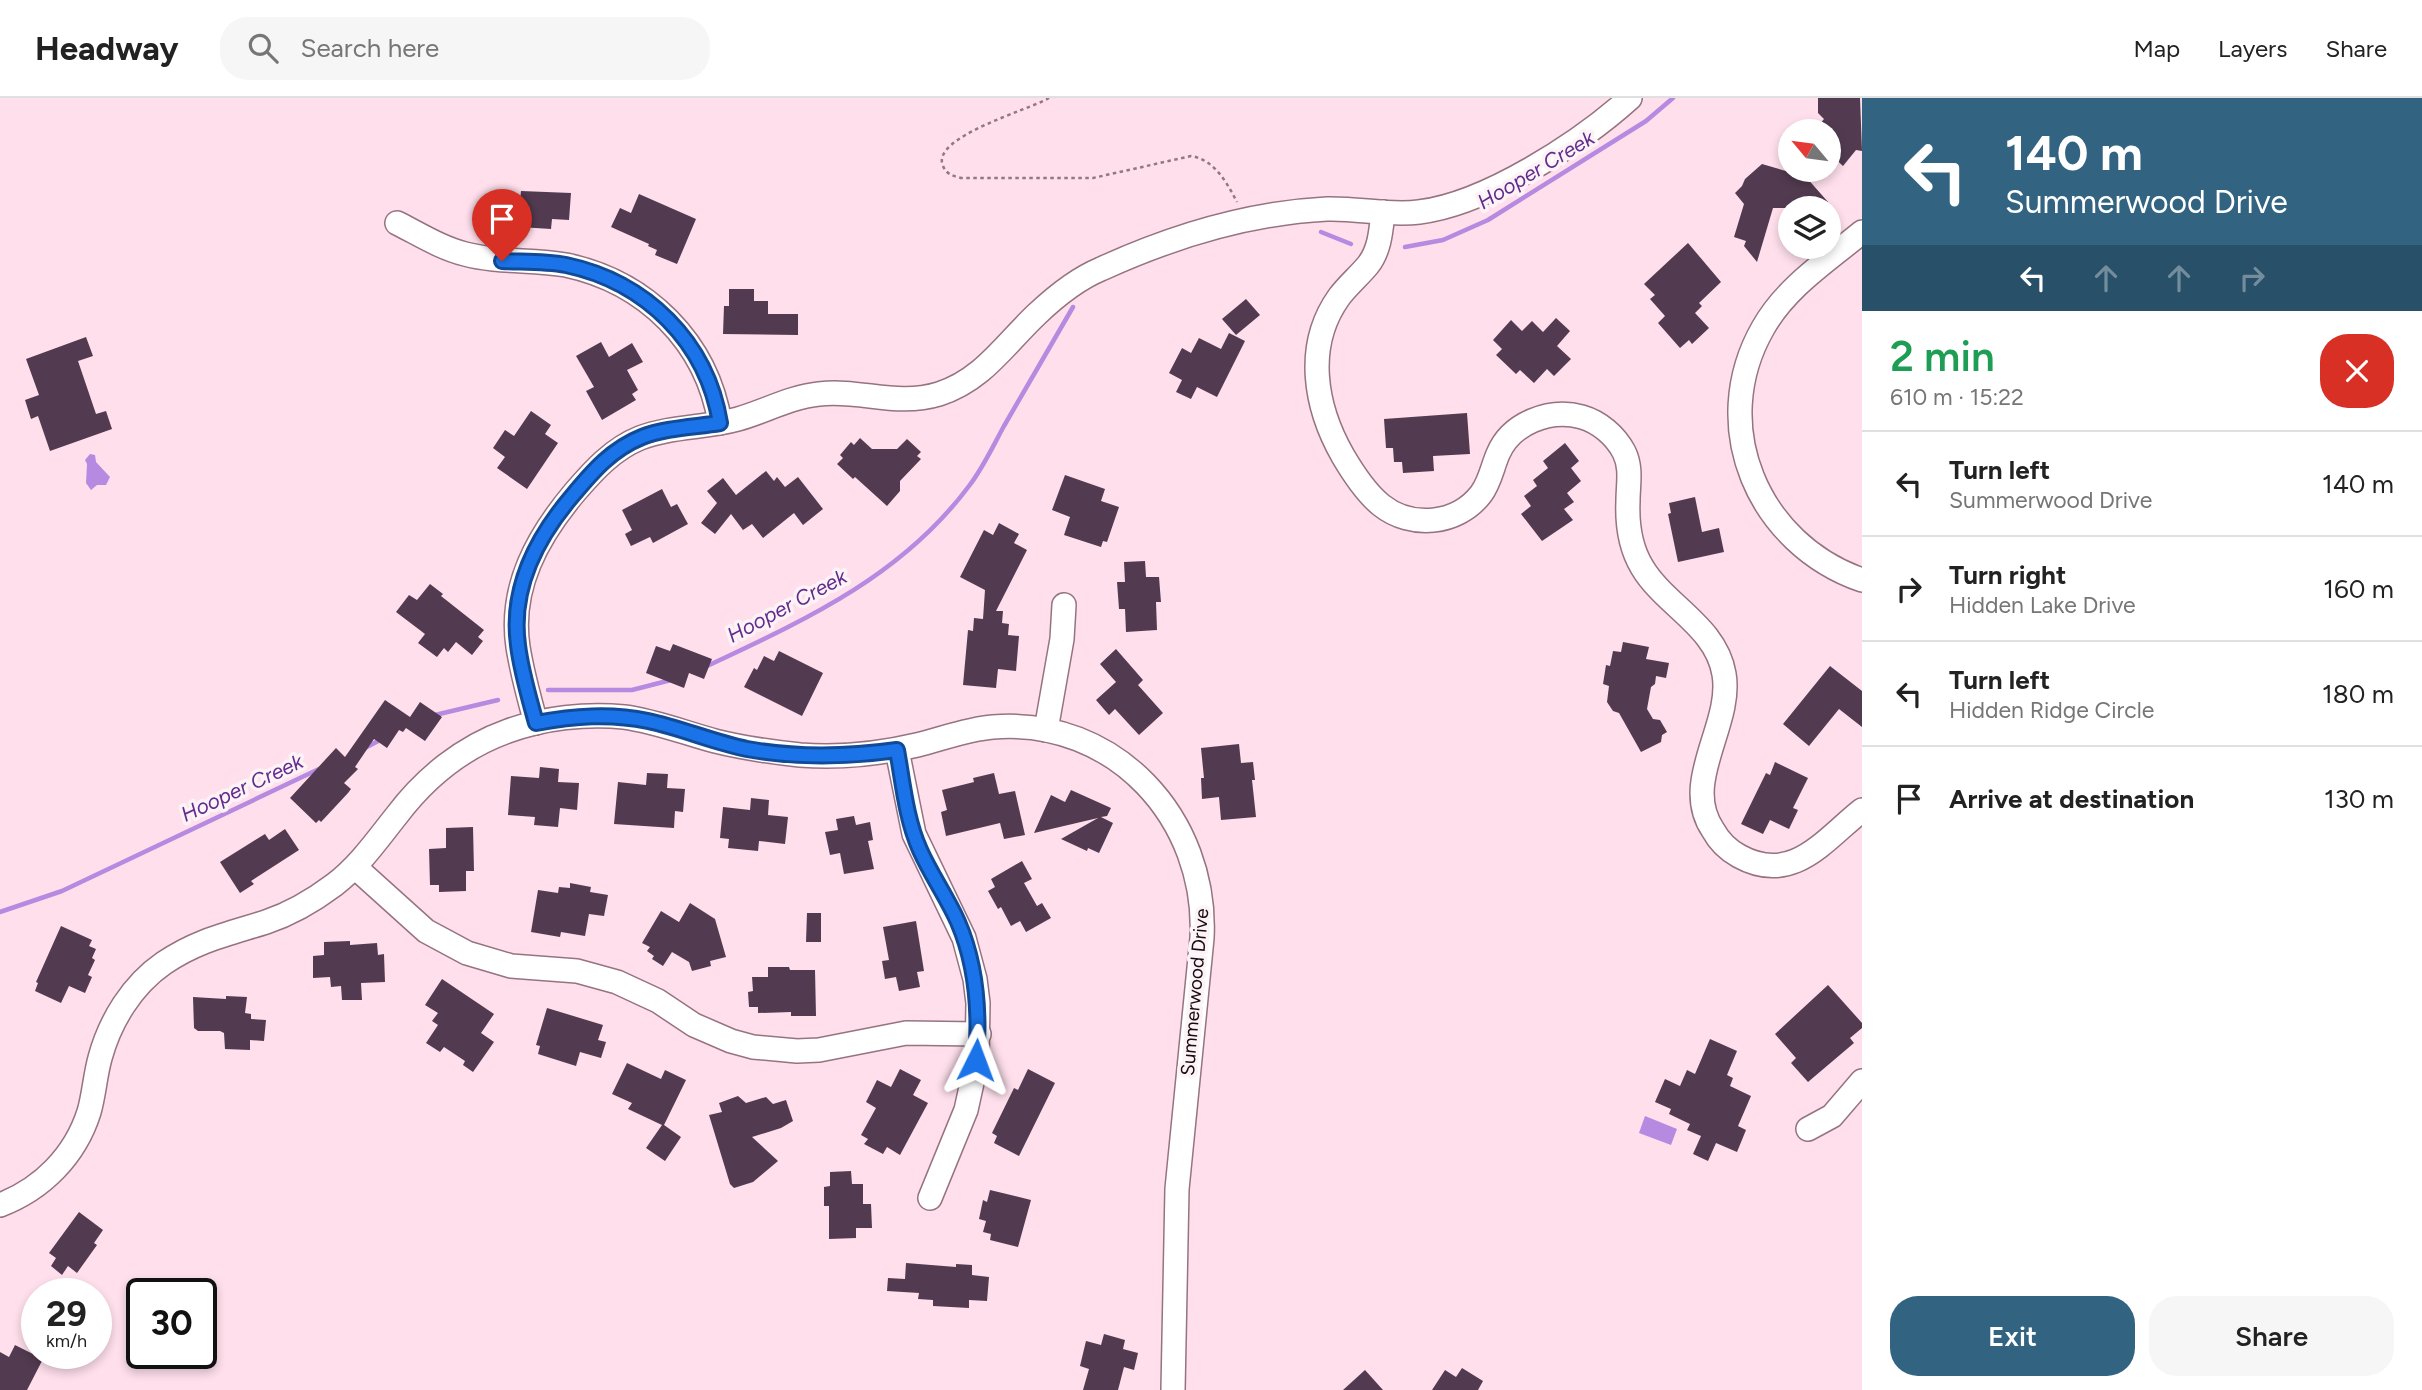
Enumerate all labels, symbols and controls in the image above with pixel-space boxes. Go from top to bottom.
search box [220,17,710,80]
text: Headway [35,29,178,68]
icon: search [244,29,282,67]
text: Search here [300,32,439,64]
text: Map [2133,34,2180,63]
text: Layers [2218,34,2287,63]
text: Share [2325,34,2387,63]
north arrow [1778,119,1841,182]
map controls [1778,119,1841,259]
text: 140 m [2005,123,2143,182]
water label: Hooper Creek [1473,124,1599,214]
icon: left [1890,126,1981,217]
text: Summerwood Drive [2005,183,2288,221]
pin [472,189,532,261]
button: layers [1778,196,1841,259]
icon: arrive [483,200,521,238]
icon: left [2014,259,2052,297]
icon: ahead [2087,259,2125,297]
icon: ahead [2160,259,2198,297]
icon: right [2233,259,2271,297]
text: 2 min [1890,331,1995,382]
button: close [2320,334,2394,408]
text: 610 m · 15:22 [1890,383,2024,411]
text: Turn left [1949,454,2050,486]
icon: left [1890,465,1928,503]
text: 140 m [2322,468,2394,500]
text: Summerwood Drive [1949,486,2152,514]
text: Turn right [1949,559,2066,591]
water label: Hooper Creek [723,563,852,648]
icon: right [1890,570,1928,608]
text: 160 m [2323,573,2394,605]
text: Hidden Lake Drive [1949,591,2136,619]
text: Turn left [1949,664,2050,696]
icon: left [1890,675,1928,713]
text: 180 m [2322,678,2394,710]
text: Hidden Ridge Circle [1949,696,2154,724]
water label: Hooper Creek [177,748,308,827]
icon: arrive [1890,780,1928,818]
text: Arrive at destination [1949,783,2194,815]
text: 130 m [2324,783,2394,815]
street label: Summerwood Drive [1176,907,1213,1077]
position arrow [939,1023,1013,1097]
speed limit sign: 30 [126,1278,217,1369]
text: 29 [46,1293,87,1335]
button: Exit [1890,1296,2135,1376]
button: Share [2149,1296,2394,1376]
text: km/h [46,1330,87,1352]

